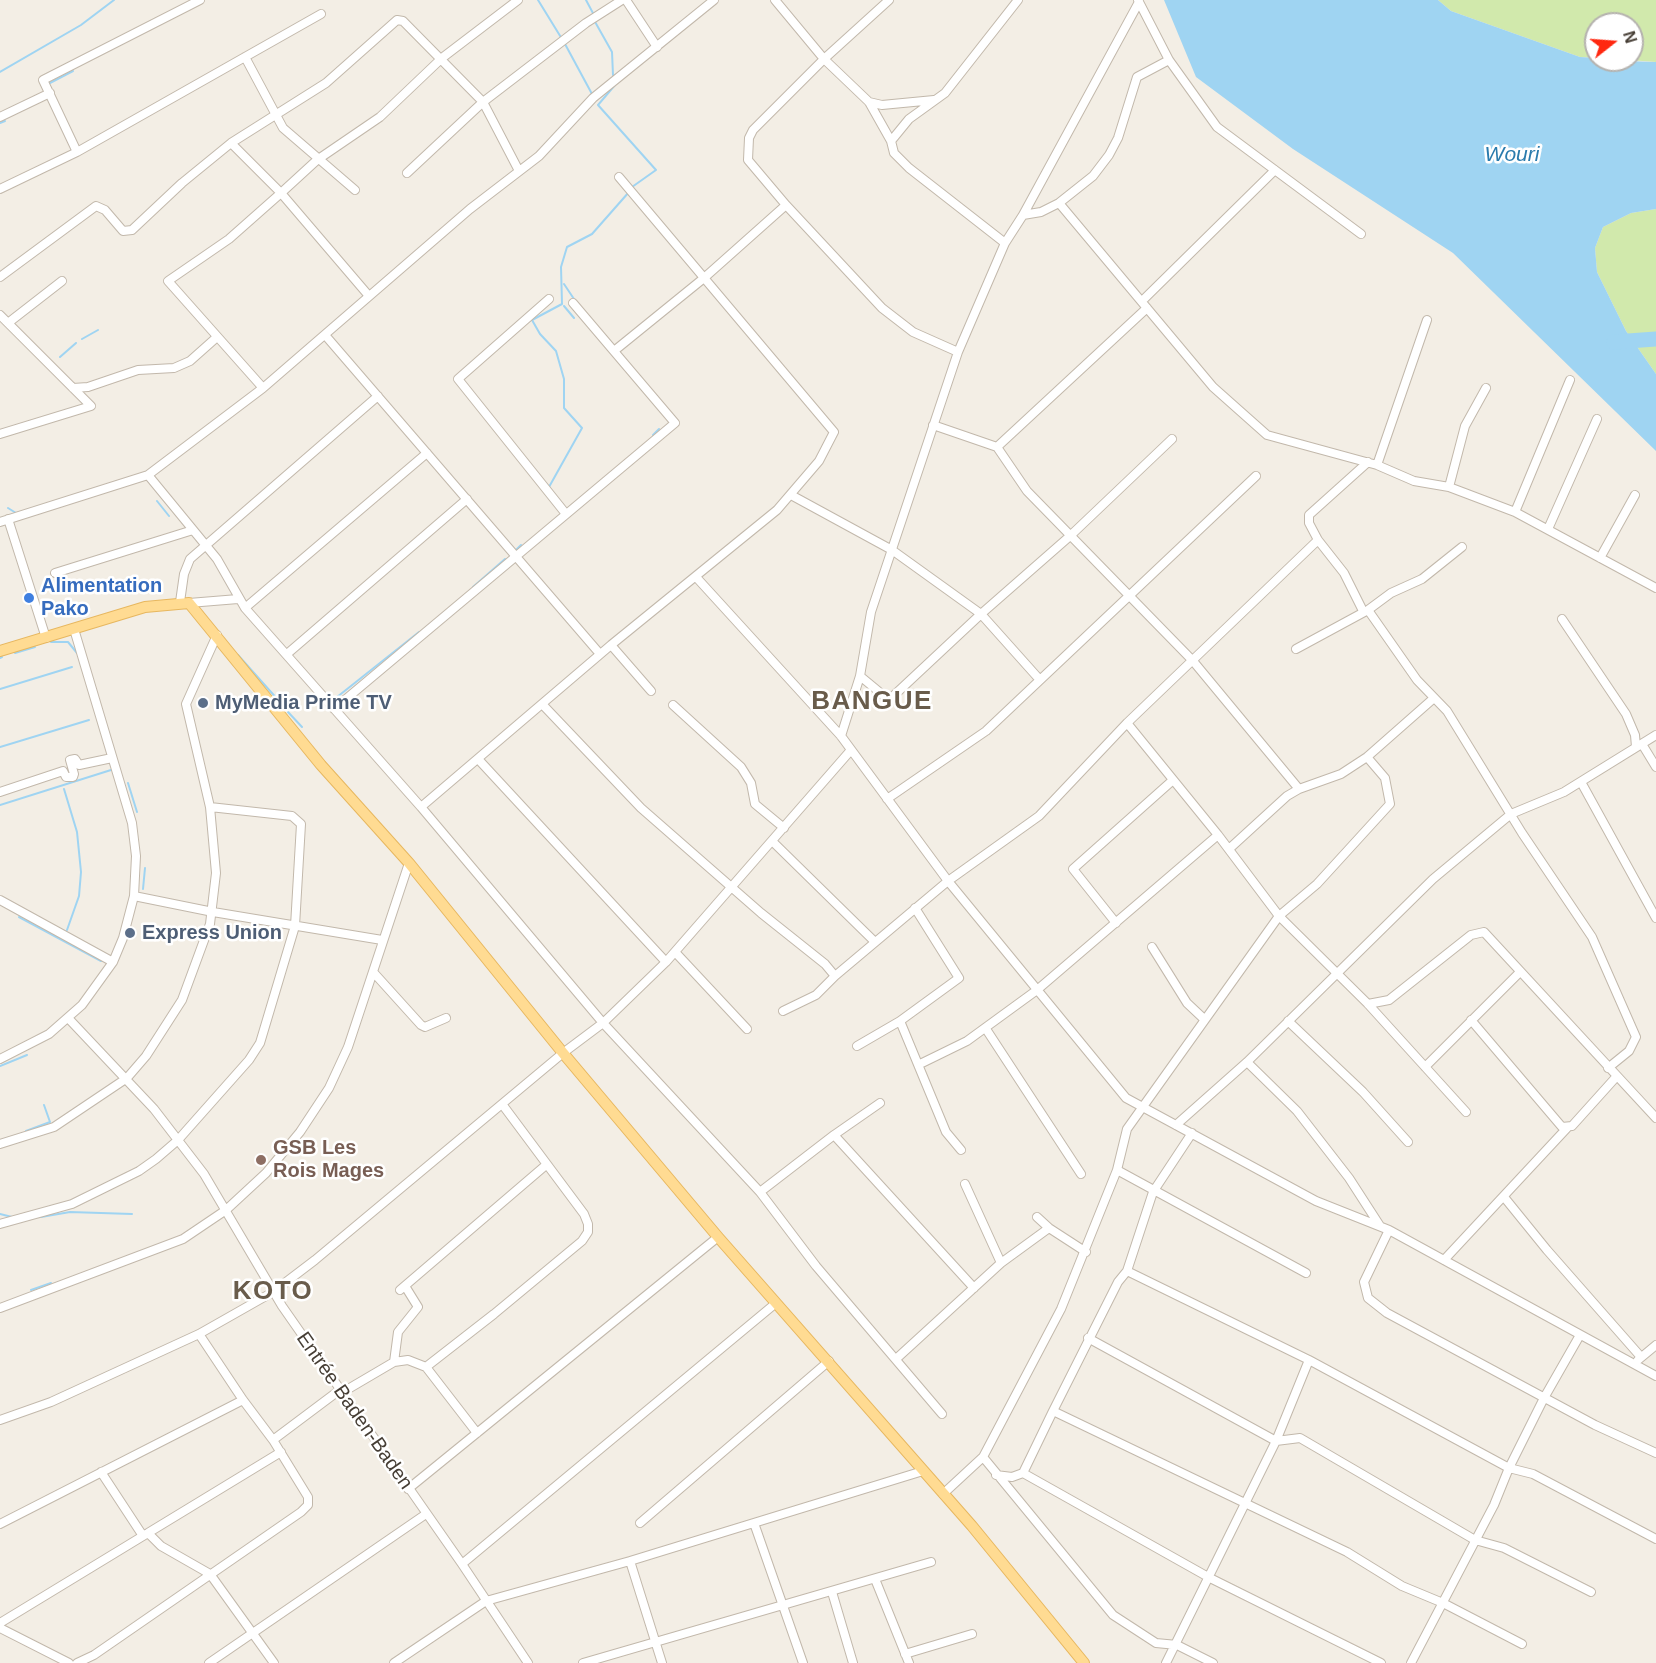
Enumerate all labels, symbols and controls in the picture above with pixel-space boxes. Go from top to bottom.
north arrow [1584,12,1644,72]
text: N [1620,29,1640,45]
water label: Wouri [1485,142,1539,168]
place label: Alimentation Pako [41,574,162,621]
marker: Alimentation Pako [22,591,36,605]
district label: BANGUE [811,686,933,718]
place label: MyMedia Prime TV [215,691,392,715]
marker: MyMedia Prime TV [196,696,210,710]
place label: Express Union [142,921,282,945]
marker: Express Union [123,926,137,940]
place label: GSB Les Rois Mages [273,1136,384,1183]
marker: GSB Les Rois Mages [254,1153,268,1167]
district label: KOTO [233,1276,313,1308]
street label: Entrée Baden-Baden [291,1328,417,1494]

